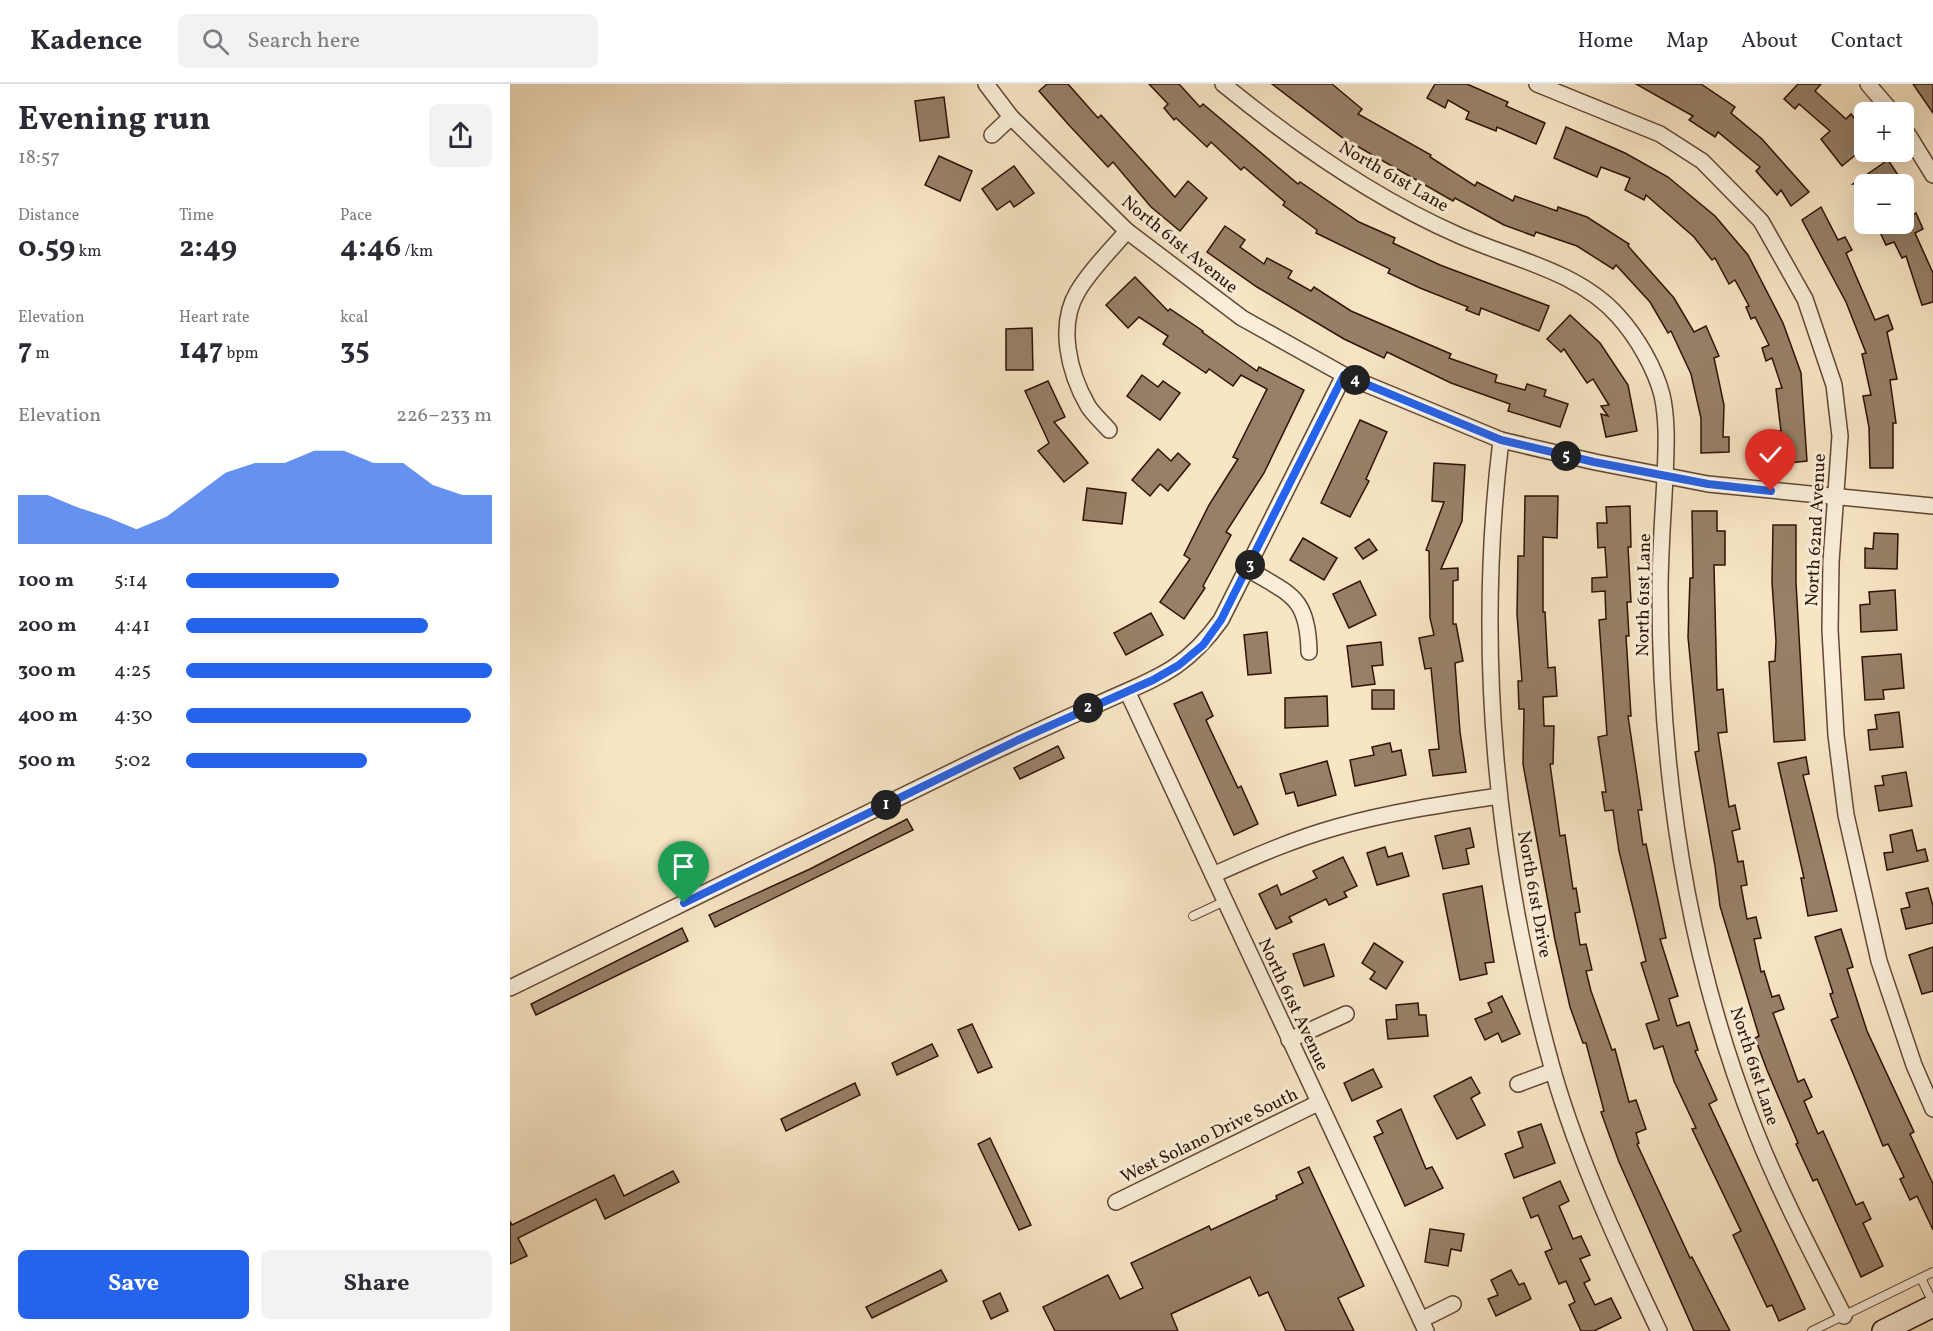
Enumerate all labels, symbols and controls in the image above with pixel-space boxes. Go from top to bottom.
search box [178,14,598,68]
text: Kadence [30,22,142,61]
icon: search [199,25,232,58]
text: Search here [247,26,360,57]
text: Home [1578,27,1633,56]
text: Map [1666,27,1708,56]
text: About [1741,27,1798,56]
text: Contact [1831,27,1903,56]
text: Evening run [18,98,211,144]
map controls [1854,102,1914,234]
button: + [1854,102,1914,162]
button: share [429,104,492,167]
street label: North 61st Lane [1334,136,1453,219]
text: 18:57 [18,144,60,172]
button: − [1854,174,1914,234]
street label: North 61st Avenue [1115,190,1243,300]
text: Distance [18,205,79,227]
text: Time [179,205,214,227]
text: Pace [340,205,372,227]
text: 0.59 [18,227,75,269]
text: 2:49 [179,227,237,269]
text: 4:46 [340,227,401,269]
text: km [75,241,102,263]
text: /km [401,241,433,263]
text: Elevation [18,307,85,329]
text: Heart rate [179,307,250,329]
text: kcal [340,307,368,329]
text: 7 [18,329,32,371]
text: 147 [179,329,223,371]
text: 35 [340,329,370,371]
text: m [32,343,50,365]
text: bpm [223,343,259,365]
pin: 4 [1340,365,1370,395]
text: 4 [1350,369,1360,391]
text: Elevation [18,402,101,430]
text: 226–233 m [396,402,492,430]
pin [1745,429,1796,491]
icon: check [1754,438,1787,471]
pin: 5 [1551,441,1581,471]
text: 5 [1562,445,1570,467]
street label: North 62nd Avenue [1800,453,1833,607]
street label: North 61st Lane [1631,533,1658,657]
pin: 3 [1235,550,1265,580]
text: 3 [1246,554,1254,576]
text: 100 m [18,567,74,595]
text: 5:14 [114,567,148,595]
text: 200 m [18,612,76,640]
text: 4:41 [114,612,150,640]
text: 300 m [18,657,76,685]
text: 4:25 [114,657,151,685]
pin: 2 [1073,693,1103,723]
text: 2 [1084,697,1092,719]
text: 400 m [18,702,78,730]
text: 4:30 [114,702,153,730]
text: 500 m [18,747,76,775]
text: 5:02 [114,747,151,775]
pin: 1 [871,790,901,820]
text: 1 [883,794,889,816]
street label: North 61st Drive [1510,829,1557,960]
pin [658,841,709,903]
icon: arrive [667,850,700,883]
street label: North 61st Avenue [1251,934,1334,1075]
street label: North 61st Lane [1723,1004,1784,1129]
street label: West Solano Drive South [1117,1082,1303,1190]
button: Save [18,1250,249,1319]
button: Share [261,1250,492,1319]

